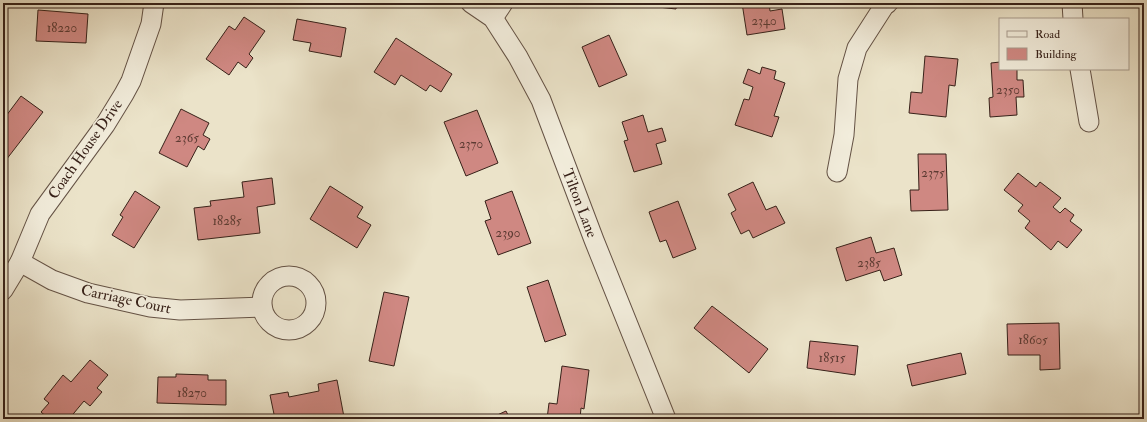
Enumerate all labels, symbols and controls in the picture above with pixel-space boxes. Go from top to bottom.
house number: 2340 [751,13,777,29]
legend [999,18,1129,70]
house number: 18220 [47,20,77,36]
text: Road [1035,27,1060,42]
text: Building [1035,47,1078,62]
house number: 2350 [996,82,1020,98]
street label: Coach House Drive [44,96,127,203]
house number: 2365 [175,130,199,146]
house number: 2370 [459,136,483,152]
house number: 2375 [921,165,945,181]
street label: Tilton Lane [558,166,601,240]
house number: 18285 [212,213,242,229]
house number: 2390 [496,225,520,241]
house number: 2385 [857,255,881,271]
street label: Carriage Court [79,281,173,318]
house number: 18605 [1018,332,1048,348]
house number: 18515 [819,350,846,366]
house number: 18270 [177,385,207,401]

